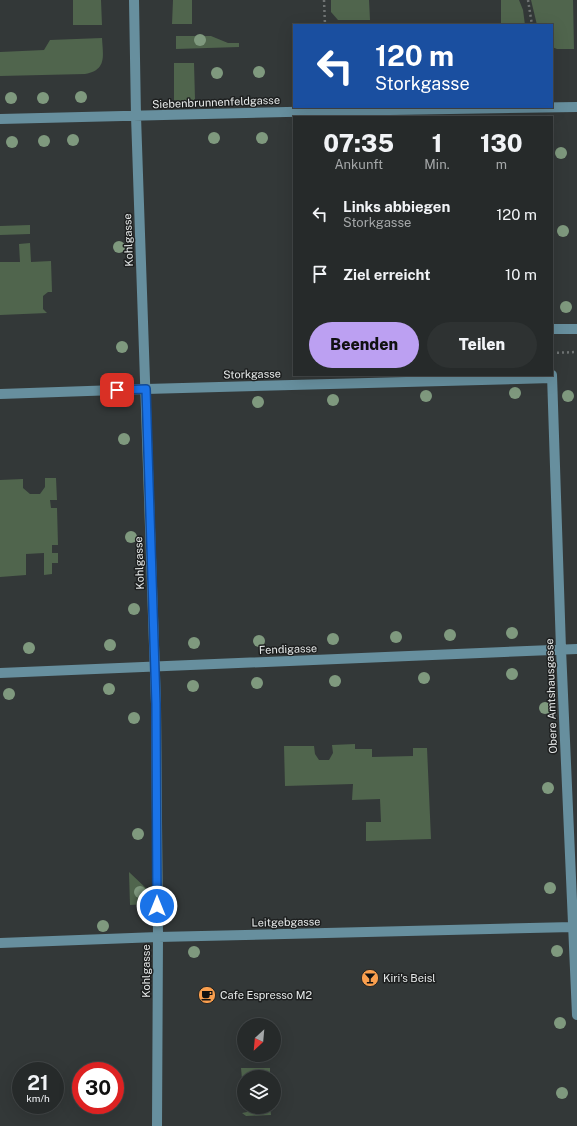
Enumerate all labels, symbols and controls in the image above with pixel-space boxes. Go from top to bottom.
text: 120 m [375,39,454,72]
icon: left [309,40,361,92]
text: Storkgasse [375,73,470,94]
street label: Siebenbrunnenfeldgasse [152,94,280,110]
text: 07:35 [323,129,394,157]
text: 1 [432,129,442,157]
text: 130 [480,129,523,157]
text: Ankunft [334,157,383,172]
text: Min. [424,157,450,172]
text: m [496,157,507,172]
text: Links abbiegen [343,198,450,215]
icon: left [309,203,331,225]
text: 120 m [496,206,537,223]
street label: Kohlgasse [121,213,135,267]
text: Storkgasse [343,215,411,230]
icon: arrive [309,263,331,285]
text: Ziel erreicht [343,266,430,283]
text: 10 m [505,266,537,283]
button: Beenden [309,322,419,368]
button: Teilen [427,322,537,368]
street label: Storkgasse [223,367,281,381]
pin [100,373,134,407]
icon: arrive [106,379,128,401]
street label: Kohlgasse [132,536,146,590]
street label: Obere Amtshausgasse [543,638,559,754]
street label: Fendigasse [259,642,317,656]
position arrow [136,885,178,927]
street label: Leitgebgasse [251,915,321,929]
street label: Kohlgasse [140,944,152,998]
bar icon: Kiri's Beisl [360,968,380,988]
place label: Kiri's Beisl [383,972,436,984]
cafe icon: Cafe Espresso M2 [197,985,217,1005]
place label: Cafe Espresso M2 [220,989,312,1001]
north arrow [237,1018,281,1062]
map controls [237,1018,281,1114]
speed limit sign: 30 [72,1062,124,1114]
button: layers [237,1070,281,1114]
text: 21 [27,1071,49,1095]
text: km/h [26,1092,50,1104]

